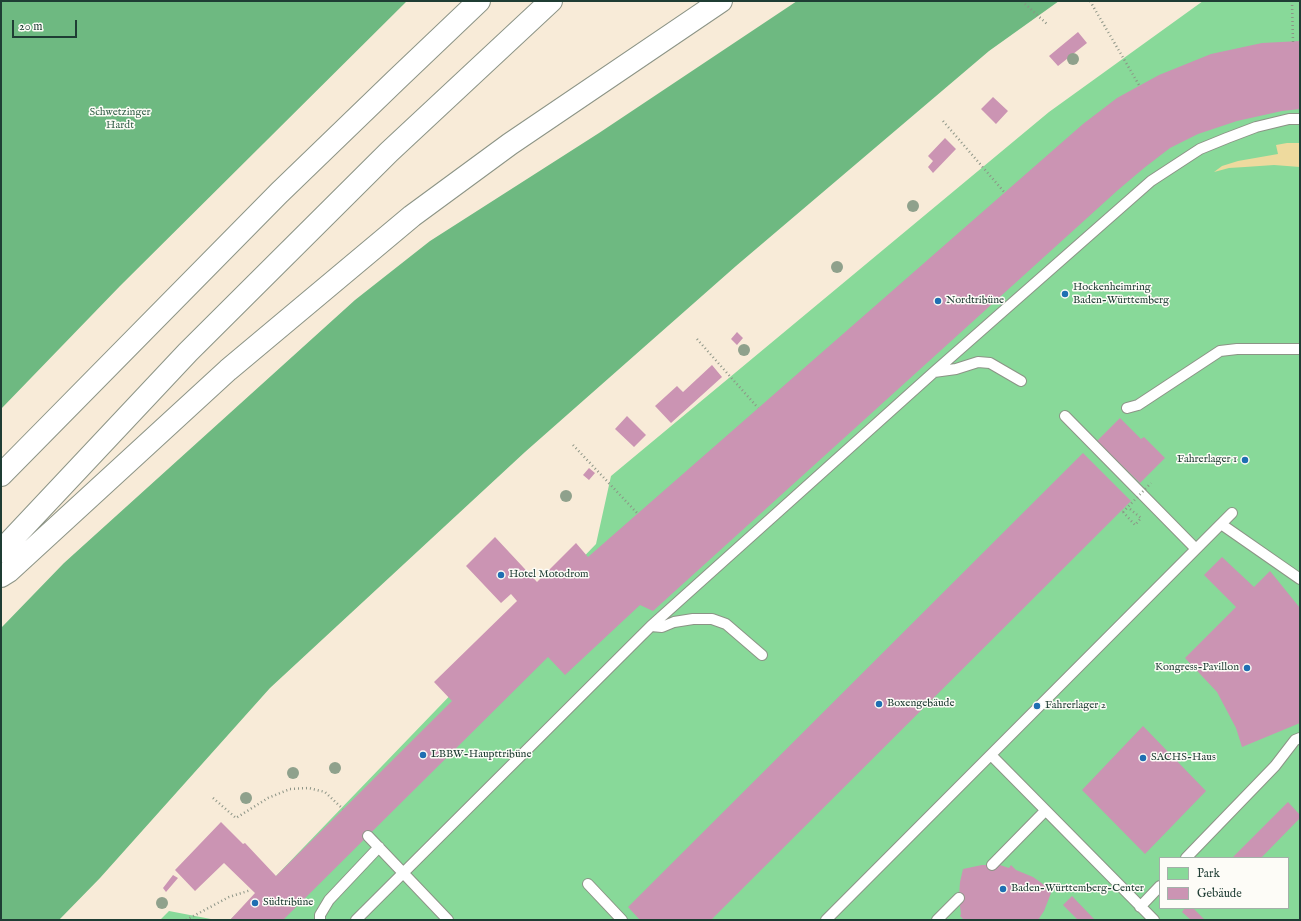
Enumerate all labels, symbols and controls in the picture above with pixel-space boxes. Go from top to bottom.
scale bar [14,12,79,38]
text: 20 m [19,19,42,34]
park label: Schwetzinger Hardt [90,106,150,132]
place label: Hockenheimring Baden-Württemberg [1073,281,1169,307]
marker: Hockenheimring Baden-Württemberg [1060,289,1070,299]
place label: Nordtribüne [946,294,1004,308]
marker: Nordtribüne [933,296,943,306]
place label: Fahrerlager 1 [1177,453,1237,467]
marker: Fahrerlager 1 [1240,455,1250,465]
place label: Hotel Motodrom [509,568,589,582]
marker: Hotel Motodrom [496,570,506,580]
place label: Kongress-Pavillon [1155,661,1239,675]
marker: Kongress-Pavillon [1242,663,1252,673]
place label: Boxengebäude [887,697,955,711]
marker: Boxengebäude [874,699,884,709]
place label: Fahrerlager 2 [1045,699,1106,713]
marker: Fahrerlager 2 [1032,701,1042,711]
place label: LBBW-Haupttribüne [431,748,532,762]
marker: LBBW-Haupttribüne [418,750,428,760]
place label: SACHS-Haus [1151,751,1216,765]
marker: SACHS-Haus [1138,753,1148,763]
legend [1159,857,1289,909]
text: Park [1197,866,1220,881]
place label: Baden-Württemberg-Center [1011,882,1144,896]
marker: Baden-Württemberg-Center [998,884,1008,894]
text: Gebäude [1197,886,1242,901]
place label: Südtribüne [263,896,313,910]
marker: Südtribüne [250,898,260,908]

